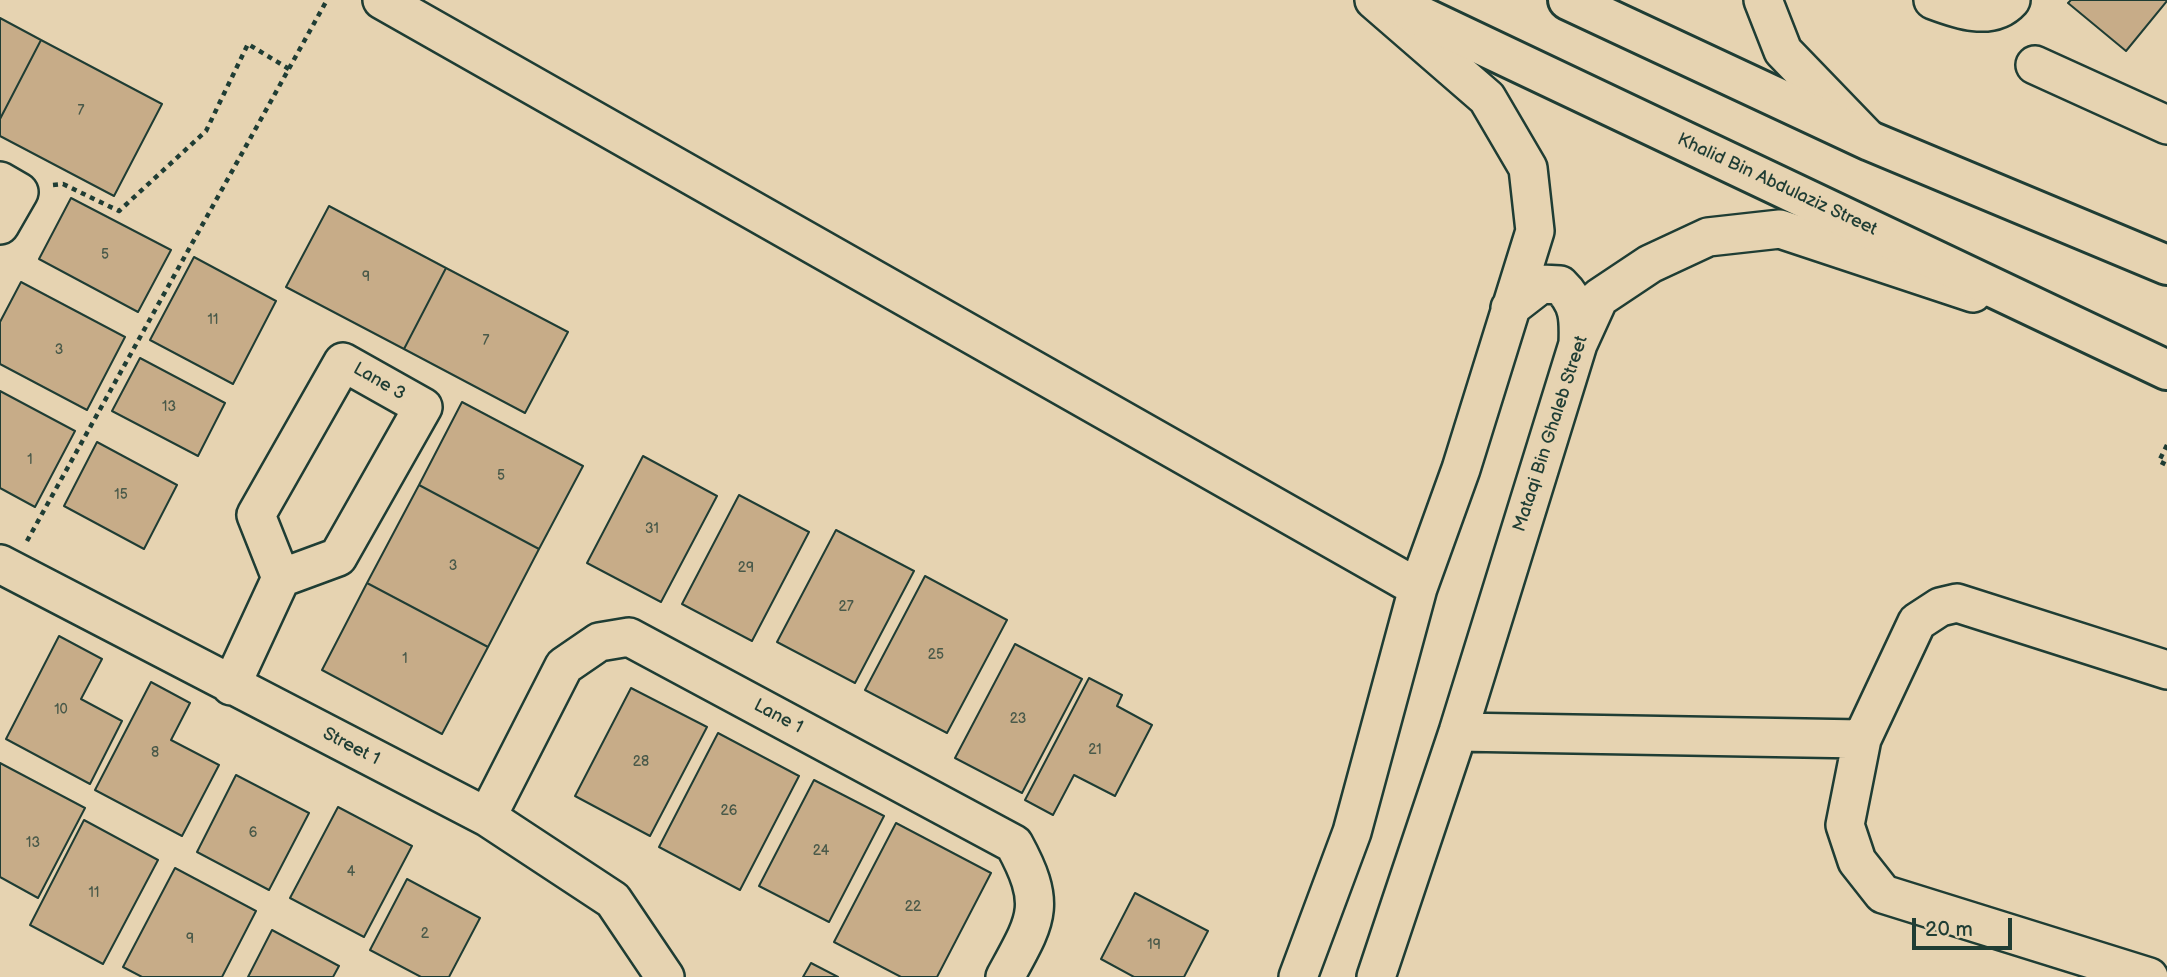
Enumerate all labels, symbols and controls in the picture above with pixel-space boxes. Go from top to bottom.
house number: 7 [78,103,84,119]
street label: Khalid Bin Abdulaziz Street [1674,129,1880,241]
house number: 5 [101,247,109,263]
house number: 9 [362,269,370,285]
house number: 11 [208,312,218,328]
house number: 7 [483,333,489,349]
street label: Mataqi Bin Ghaleb Street [1509,333,1593,535]
house number: 3 [55,342,63,358]
street label: Lane 3 [349,358,409,406]
house number: 13 [162,399,176,415]
house number: 1 [27,452,33,468]
house number: 5 [497,468,505,484]
house number: 15 [114,487,128,503]
house number: 31 [645,521,659,537]
house number: 3 [449,558,457,574]
house number: 29 [738,560,754,576]
house number: 27 [838,599,854,615]
house number: 25 [928,647,944,663]
house number: 1 [402,651,408,667]
street label: Lane 1 [750,695,806,739]
house number: 10 [54,702,68,718]
house number: 23 [1010,711,1026,727]
street label: Street 1 [319,723,383,771]
house number: 21 [1088,742,1102,758]
house number: 8 [151,745,159,761]
house number: 28 [633,754,649,770]
house number: 26 [721,803,737,819]
house number: 6 [249,825,257,841]
house number: 13 [26,835,40,851]
house number: 24 [813,843,829,859]
house number: 4 [347,864,355,880]
house number: 11 [89,885,99,901]
house number: 22 [905,899,921,915]
scale bar [1915,904,2015,948]
text: 20 m [1925,917,1973,942]
house number: 2 [421,926,429,942]
house number: 9 [186,931,194,947]
house number: 19 [1147,937,1161,953]

